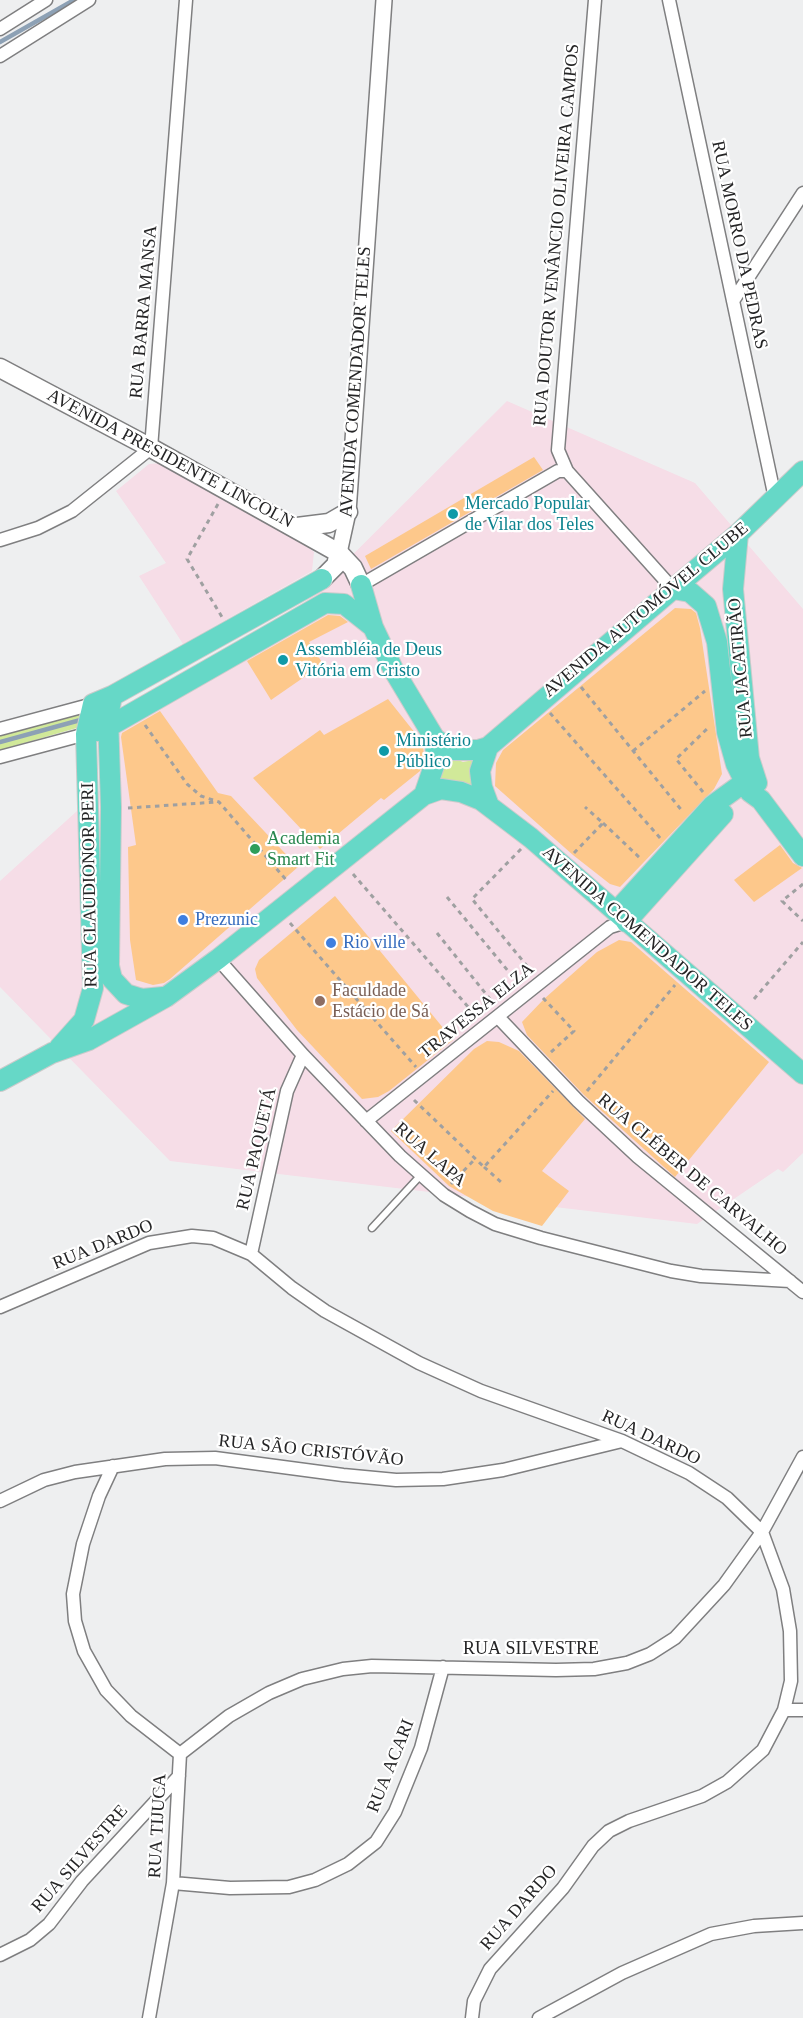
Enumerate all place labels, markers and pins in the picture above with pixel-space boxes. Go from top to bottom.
place label: Mercado Popular de Vilar dos Teles [465,493,594,536]
marker: Mercado Popular de Vilar dos Teles [446,507,460,521]
place label: Assembléia de Deus Vitória em Cristo [295,639,442,682]
marker: Assembléia de Deus Vitória em Cristo [276,653,290,667]
place label: Ministério Público [396,730,471,772]
marker: Ministério Público [377,744,391,758]
place label: Academia Smart Fit [267,828,340,870]
marker: Academia Smart Fit [248,842,262,856]
place label: Prezunic [195,909,258,931]
marker: Prezunic [176,913,190,927]
place label: Rio ville [343,932,405,954]
marker: Rio ville [324,936,338,950]
place label: Faculdade Estácio de Sá [332,980,429,1022]
marker: Faculdade Estácio de Sá [313,994,327,1008]

